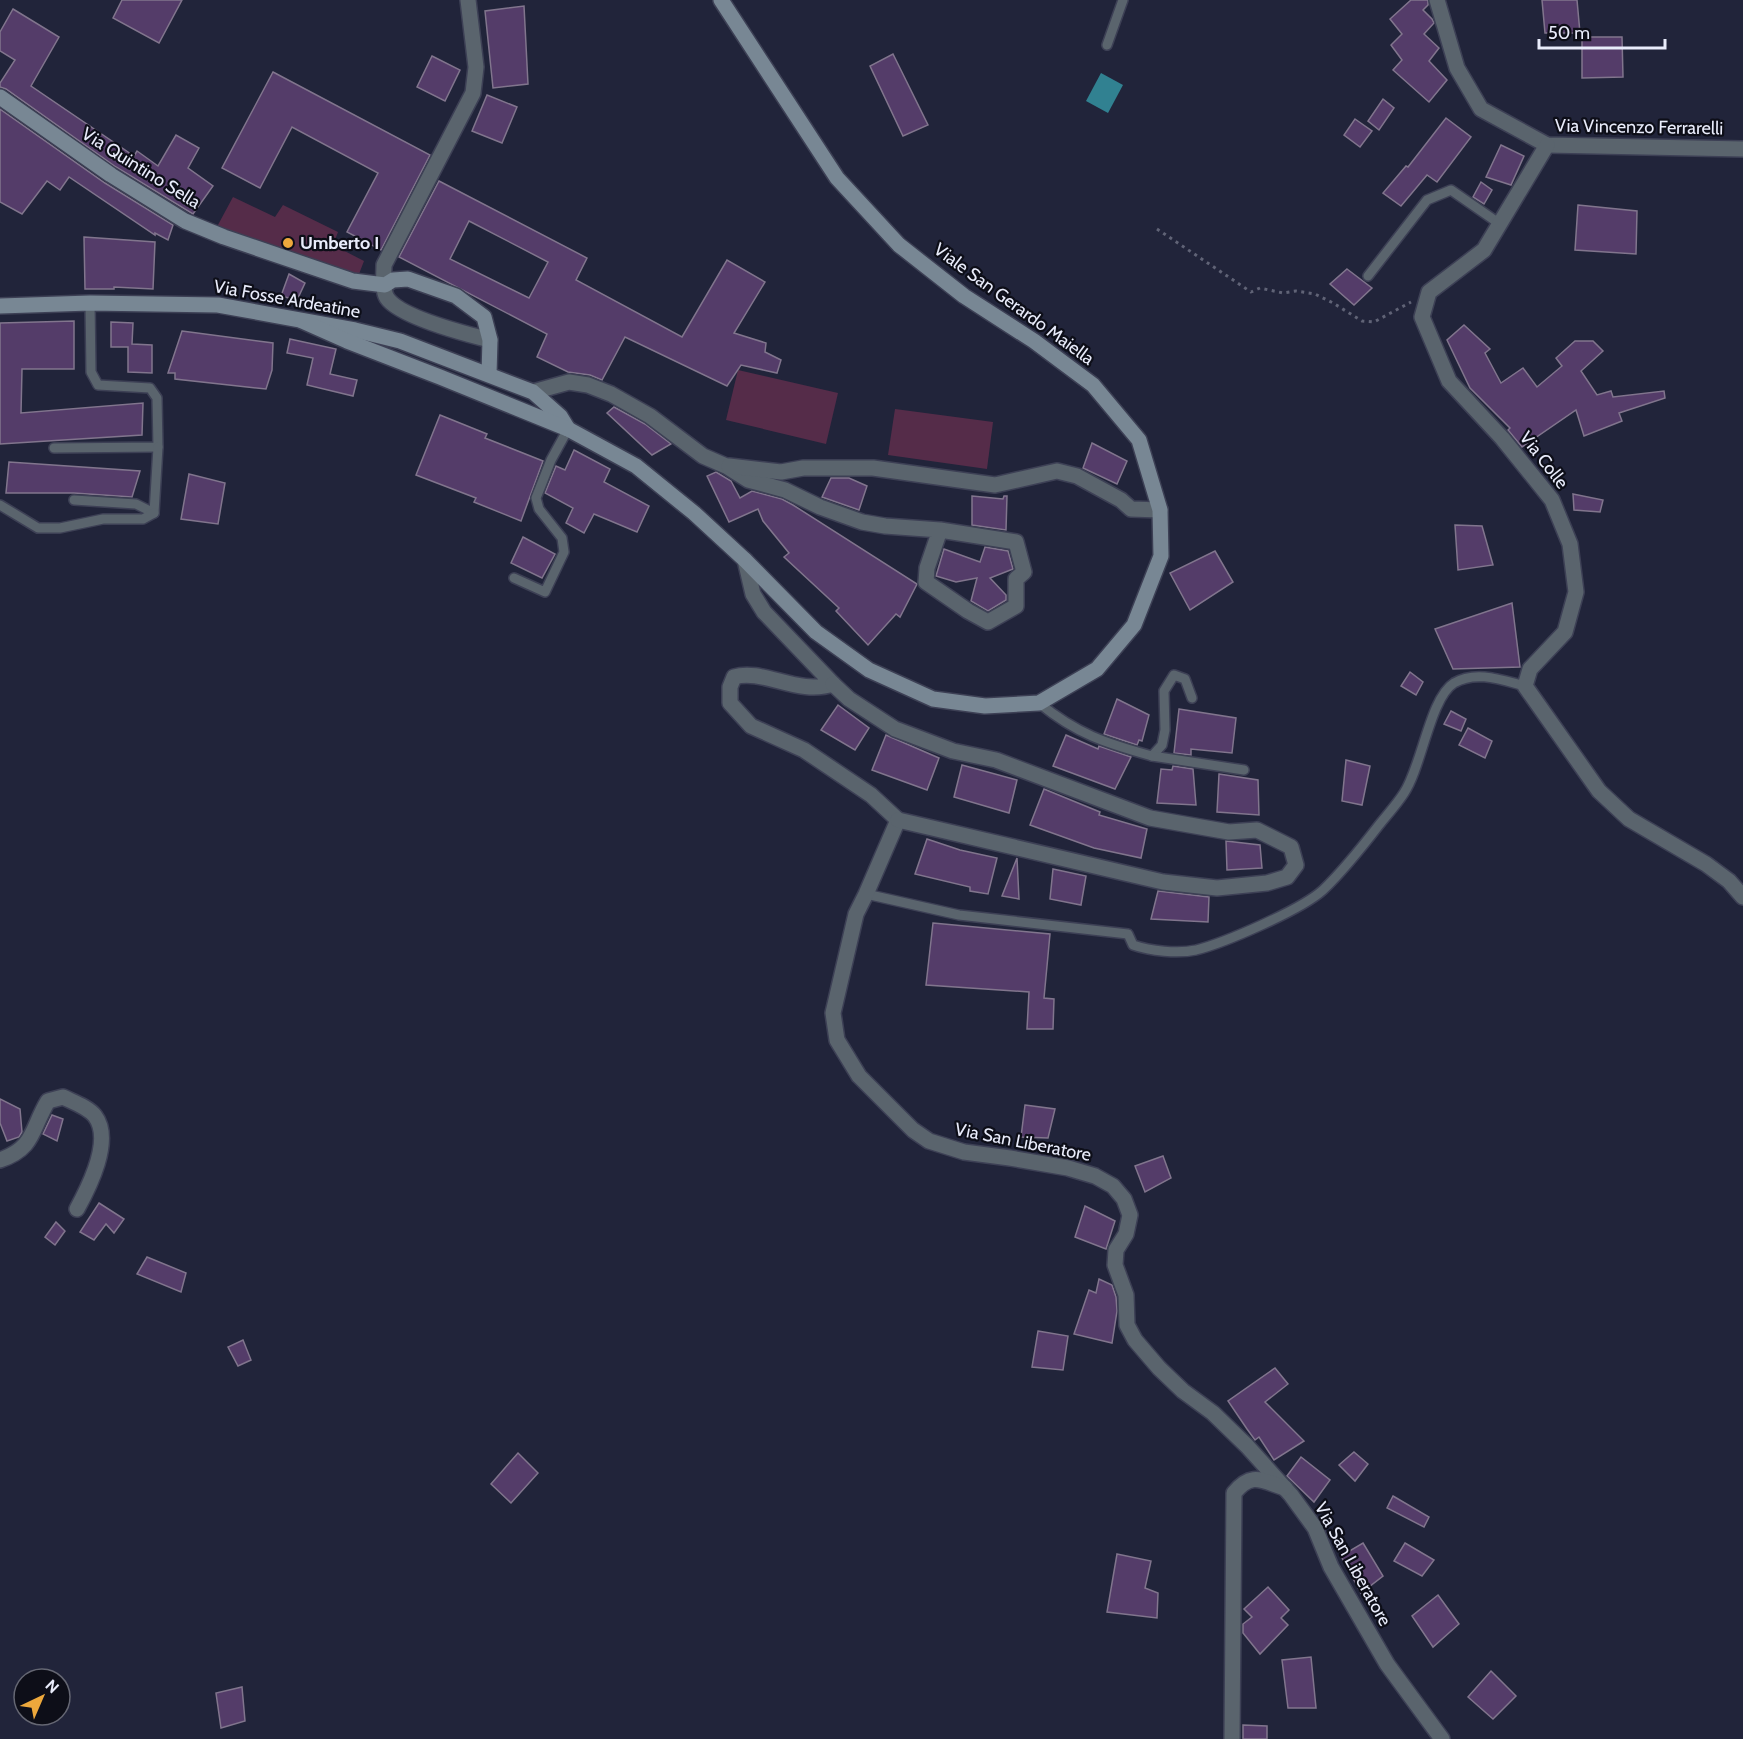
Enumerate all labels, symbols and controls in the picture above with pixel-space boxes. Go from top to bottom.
scale bar [1539,12,1665,50]
text: 50 m [1548,22,1590,44]
street label: Via Vincenzo Ferrarelli [1555,115,1723,139]
street label: Via Quintino Sella [78,123,205,214]
place label: Umberto I [300,232,379,254]
marker: Umberto I [281,236,295,250]
street label: Viale San Gerardo Maiella [929,238,1099,370]
street label: Via Fosse Ardeatine [212,275,362,323]
street label: Via Colle [1515,427,1573,493]
street label: Via San Liberatore [953,1118,1093,1166]
street label: Via San Liberatore [1310,1498,1396,1630]
north arrow [12,1667,72,1727]
text: N [41,1676,63,1697]

